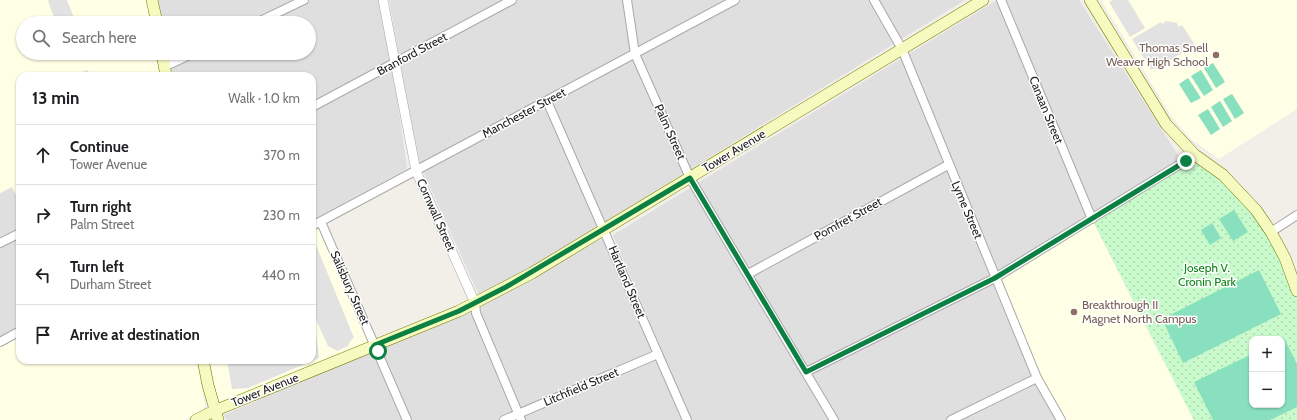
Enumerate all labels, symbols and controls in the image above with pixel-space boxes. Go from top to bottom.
search box [16,16,316,60]
icon: search [30,27,52,49]
text: Search here [62,29,137,47]
street label: Branford Street [374,29,450,78]
place label: Thomas Snell Weaver High School [1106,40,1208,69]
marker: Thomas Snell Weaver High School [1211,50,1221,60]
street label: Canaan Street [1026,74,1067,146]
street label: Manchester Street [479,84,568,141]
text: 13 min [32,88,80,108]
text: Walk · 1.0 km [228,90,300,106]
street label: Palm Street [652,102,689,162]
street label: Tower Avenue [699,126,768,175]
text: Continue [70,138,129,156]
icon: ahead [32,144,54,166]
text: 370 m [263,147,300,163]
route end [1177,152,1195,170]
text: Tower Avenue [70,156,147,172]
street label: Cornwall Street [414,176,459,253]
street label: Lyme Street [949,179,986,241]
street label: Pomfret Street [811,194,884,243]
text: Turn right [70,198,131,216]
icon: right [32,204,54,226]
text: 230 m [263,207,300,223]
text: Palm Street [70,216,134,232]
street label: Hartland Street [605,243,649,320]
street label: Salisbury Street [327,248,373,327]
text: Turn left [70,258,124,276]
park label: Joseph V. Cronin Park [1178,260,1237,289]
icon: left [32,264,54,286]
text: 440 m [262,267,300,283]
text: Durham Street [70,276,151,292]
place label: Breakthrough II Magnet North Campus [1082,297,1197,326]
marker: Breakthrough II Magnet North Campus [1069,307,1079,317]
icon: arrive [32,324,54,346]
text: Arrive at destination [70,326,200,344]
map controls [1249,336,1285,408]
button: + [1249,336,1285,372]
route start [369,342,387,360]
street label: Litchfield Street [541,364,621,409]
street label: Tower Avenue [229,369,301,410]
button: − [1249,372,1285,408]

